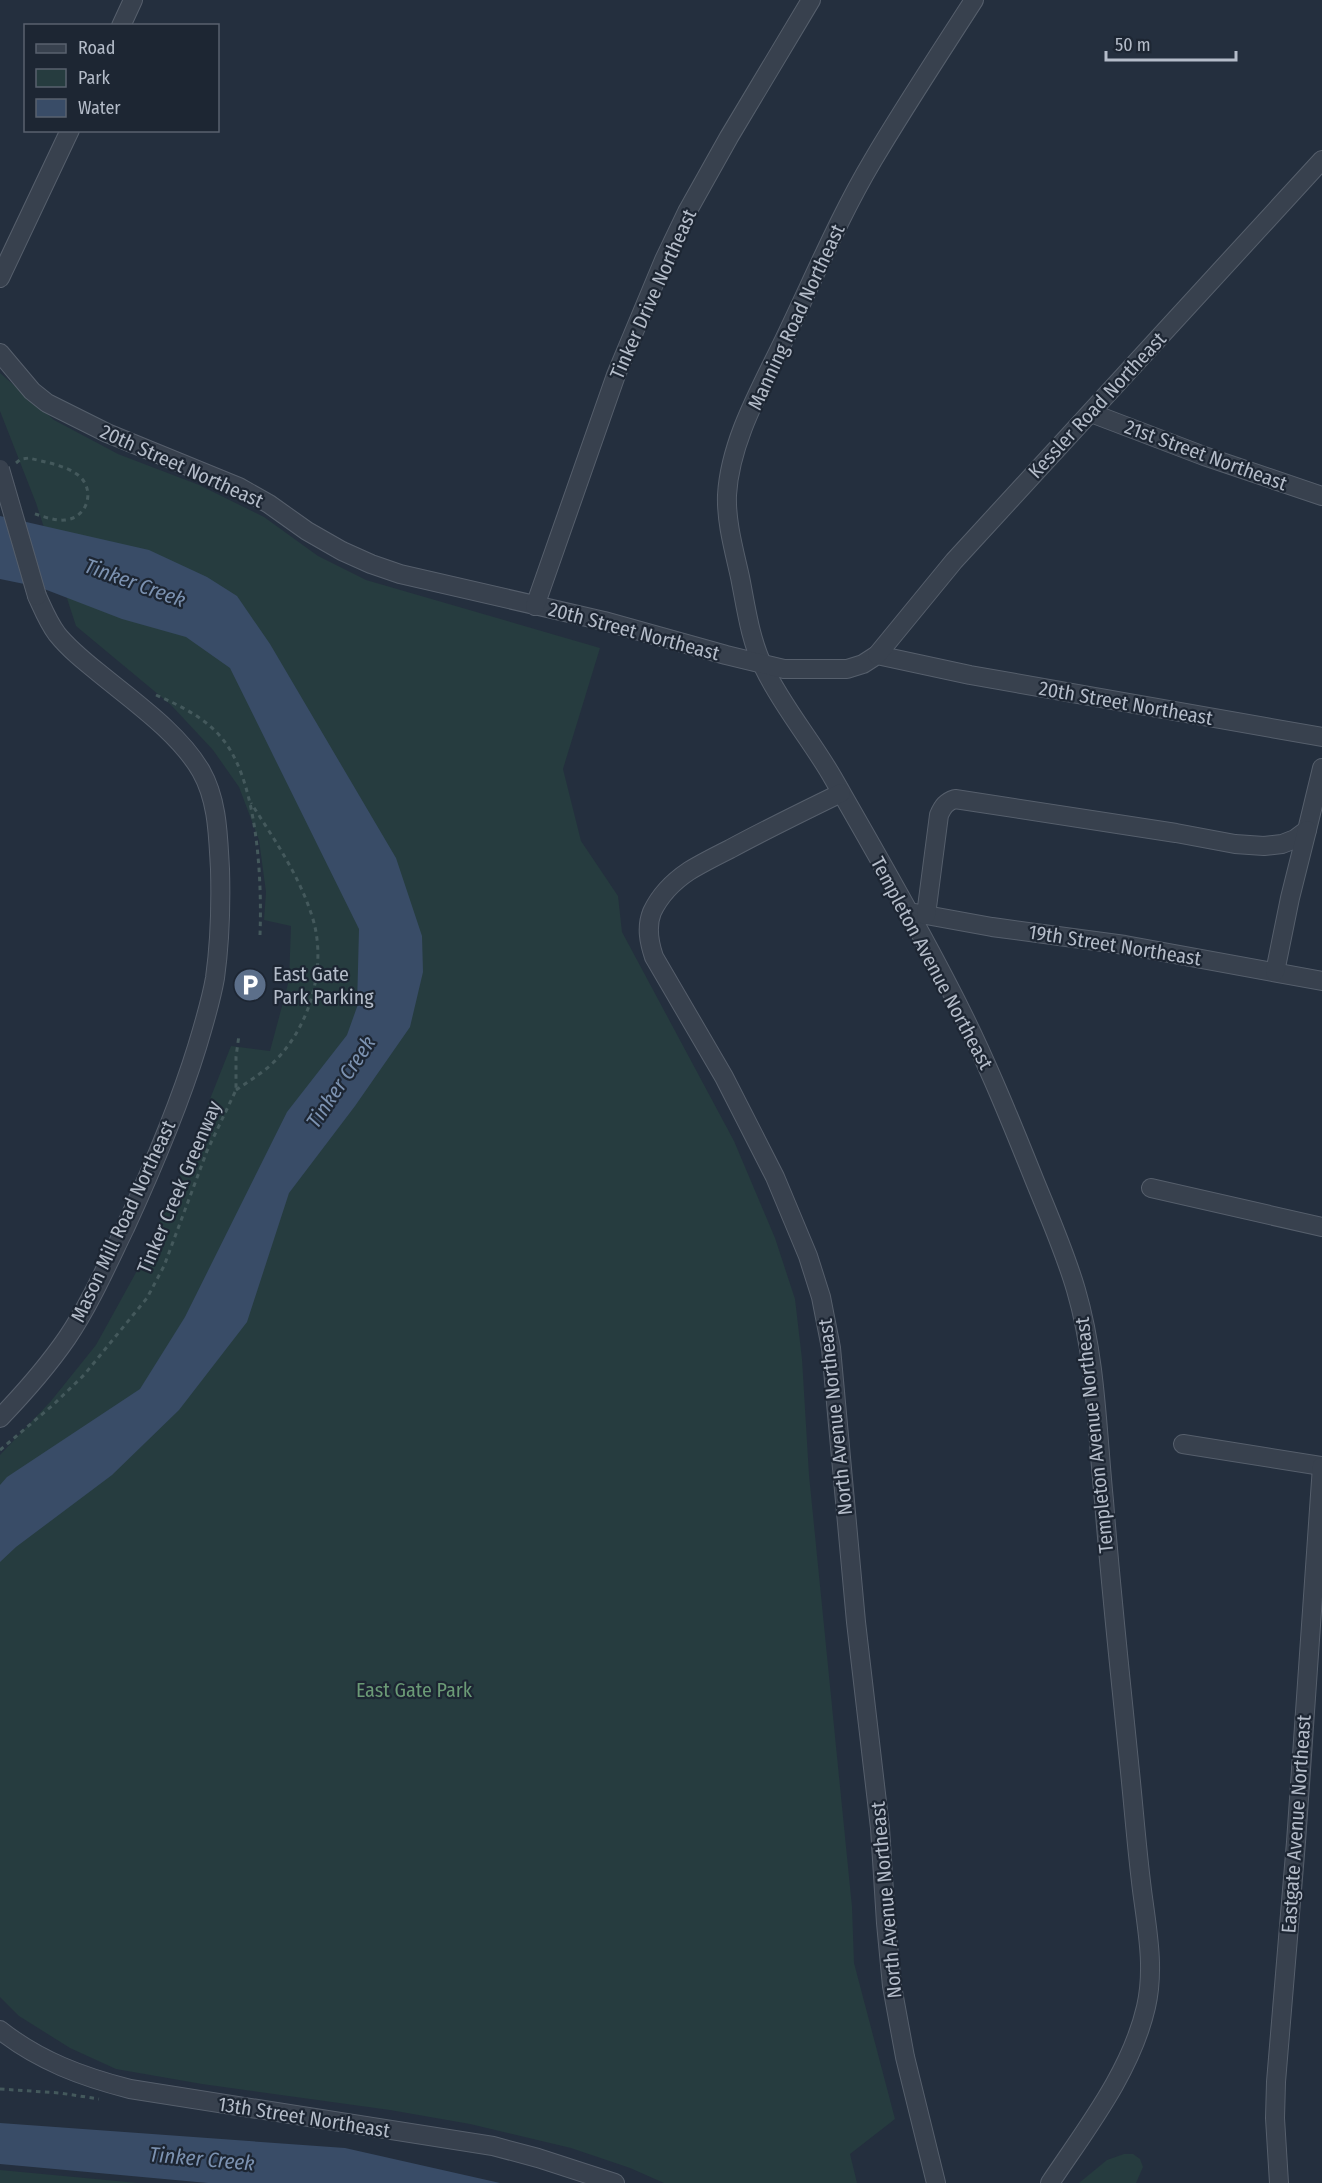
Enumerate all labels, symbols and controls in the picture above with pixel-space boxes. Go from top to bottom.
legend [24,24,219,132]
scale bar [1106,24,1236,62]
text: 50 m [1115,34,1151,56]
text: Road [78,37,115,59]
text: Park [78,67,111,89]
text: Water [78,97,121,119]
street label: Tinker Drive Northeast [605,205,702,383]
street label: Manning Road Northeast [742,220,850,414]
street label: Kessler Road Northeast [1023,327,1171,483]
street label: 21st Street Northeast [1122,414,1291,496]
street label: 20th Street Northeast [97,419,268,513]
water label: Tinker Creek [81,553,189,613]
street label: 20th Street Northeast [546,597,723,665]
street label: 20th Street Northeast [1037,676,1215,730]
street label: Templeton Avenue Northeast [866,853,998,1074]
street label: 19th Street Northeast [1027,920,1203,971]
place label: East Gate Park Parking [273,962,374,1009]
parking icon: East Gate Park Parking [232,967,268,1003]
water label: Tinker Creek [301,1031,381,1133]
street label: Tinker Creek Greenway [132,1097,226,1277]
street label: Mason Mill Road Northeast [66,1116,181,1326]
street label: Templeton Avenue Northeast [1070,1315,1118,1554]
street label: North Avenue Northeast [813,1317,857,1516]
park label: East Gate Park [356,1678,473,1702]
street label: Eastgate Avenue Northeast [1276,1713,1316,1934]
street label: North Avenue Northeast [865,1800,907,1999]
street label: 13th Street Northeast [216,2092,392,2143]
water label: Tinker Creek [148,2141,256,2177]

